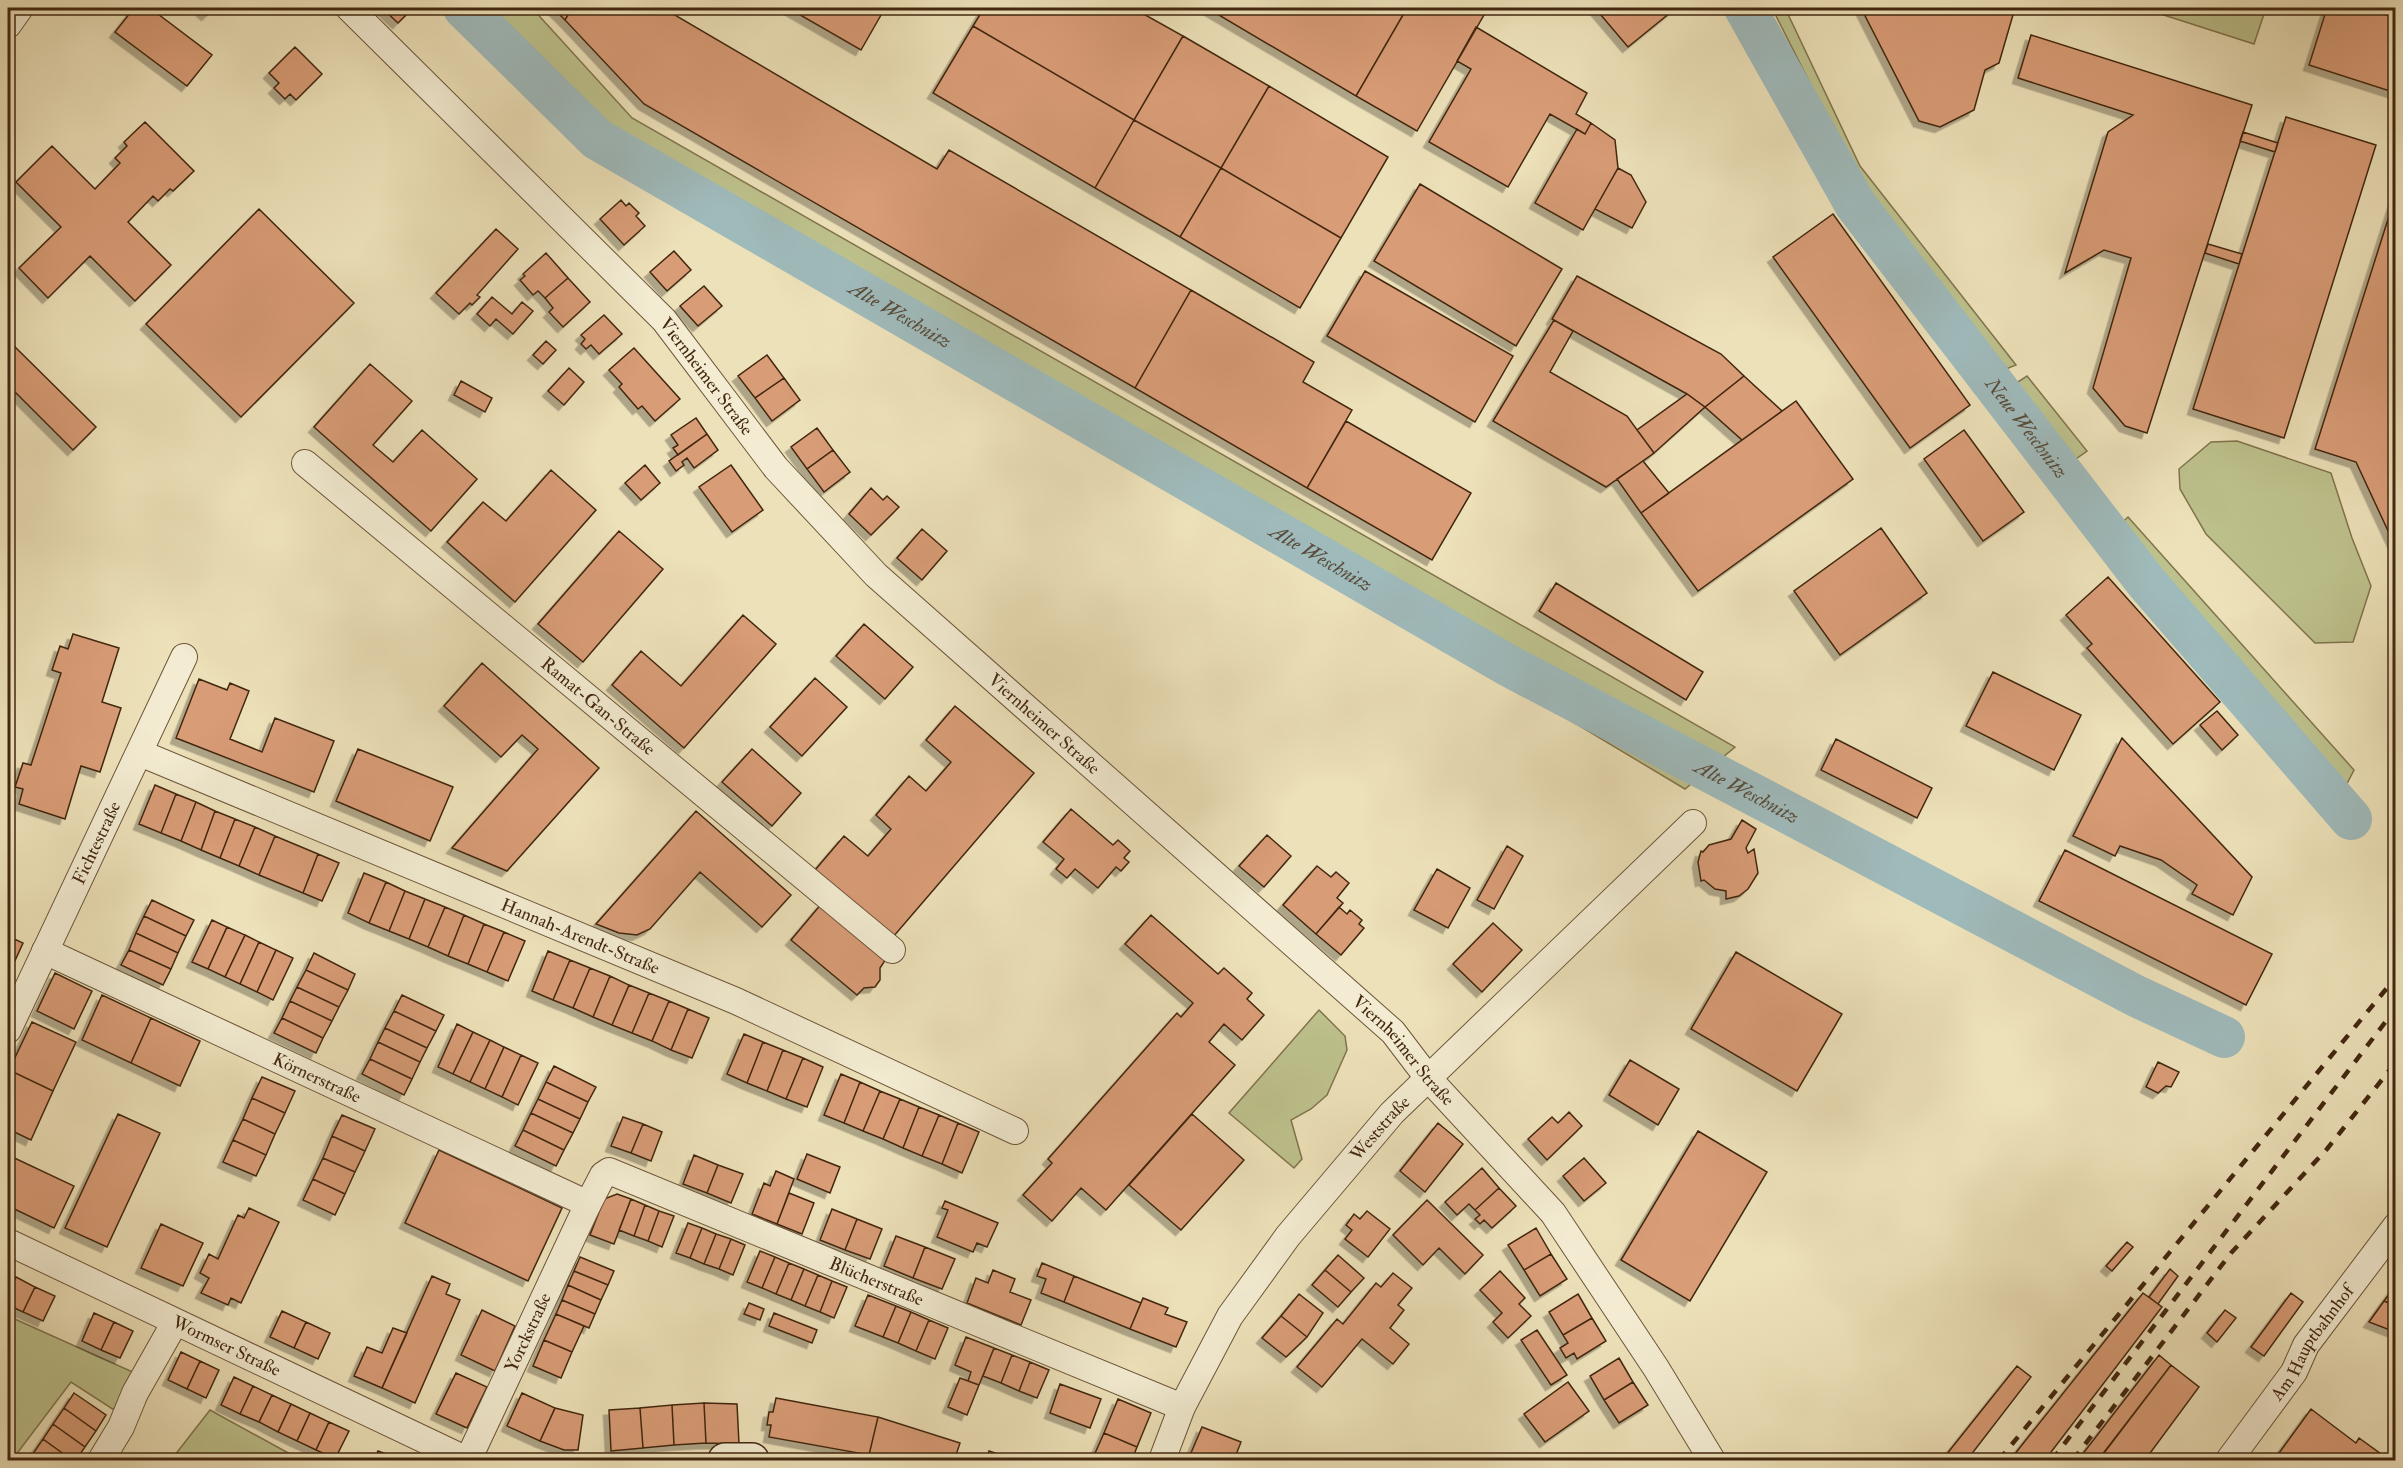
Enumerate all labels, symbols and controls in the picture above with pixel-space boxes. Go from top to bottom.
water label: Alte Weschnitz [843,274,956,354]
street label: Viernheimer Straße [654,313,758,441]
water label: Neue Weschnitz [1979,372,2073,483]
water label: Alte Weschnitz [1263,517,1377,597]
street label: Ramat-Gan-Straße [536,653,660,761]
street label: Viernheimer Straße [983,669,1105,780]
water label: Alte Weschnitz [1689,753,1803,829]
street label: Fichtestraße [67,797,126,888]
street label: Hannah-Arendt-Straße [498,894,663,980]
street label: Viernheimer Straße [1347,990,1459,1111]
street label: Körnerstraße [269,1048,365,1109]
street label: Weststraße [1345,1091,1415,1167]
street label: Blücherstraße [826,1252,927,1312]
street label: Am Hauptbahnhof [2265,1278,2361,1406]
street label: Yorckstraße [500,1289,557,1376]
street label: Wormser Straße [167,1310,285,1382]

